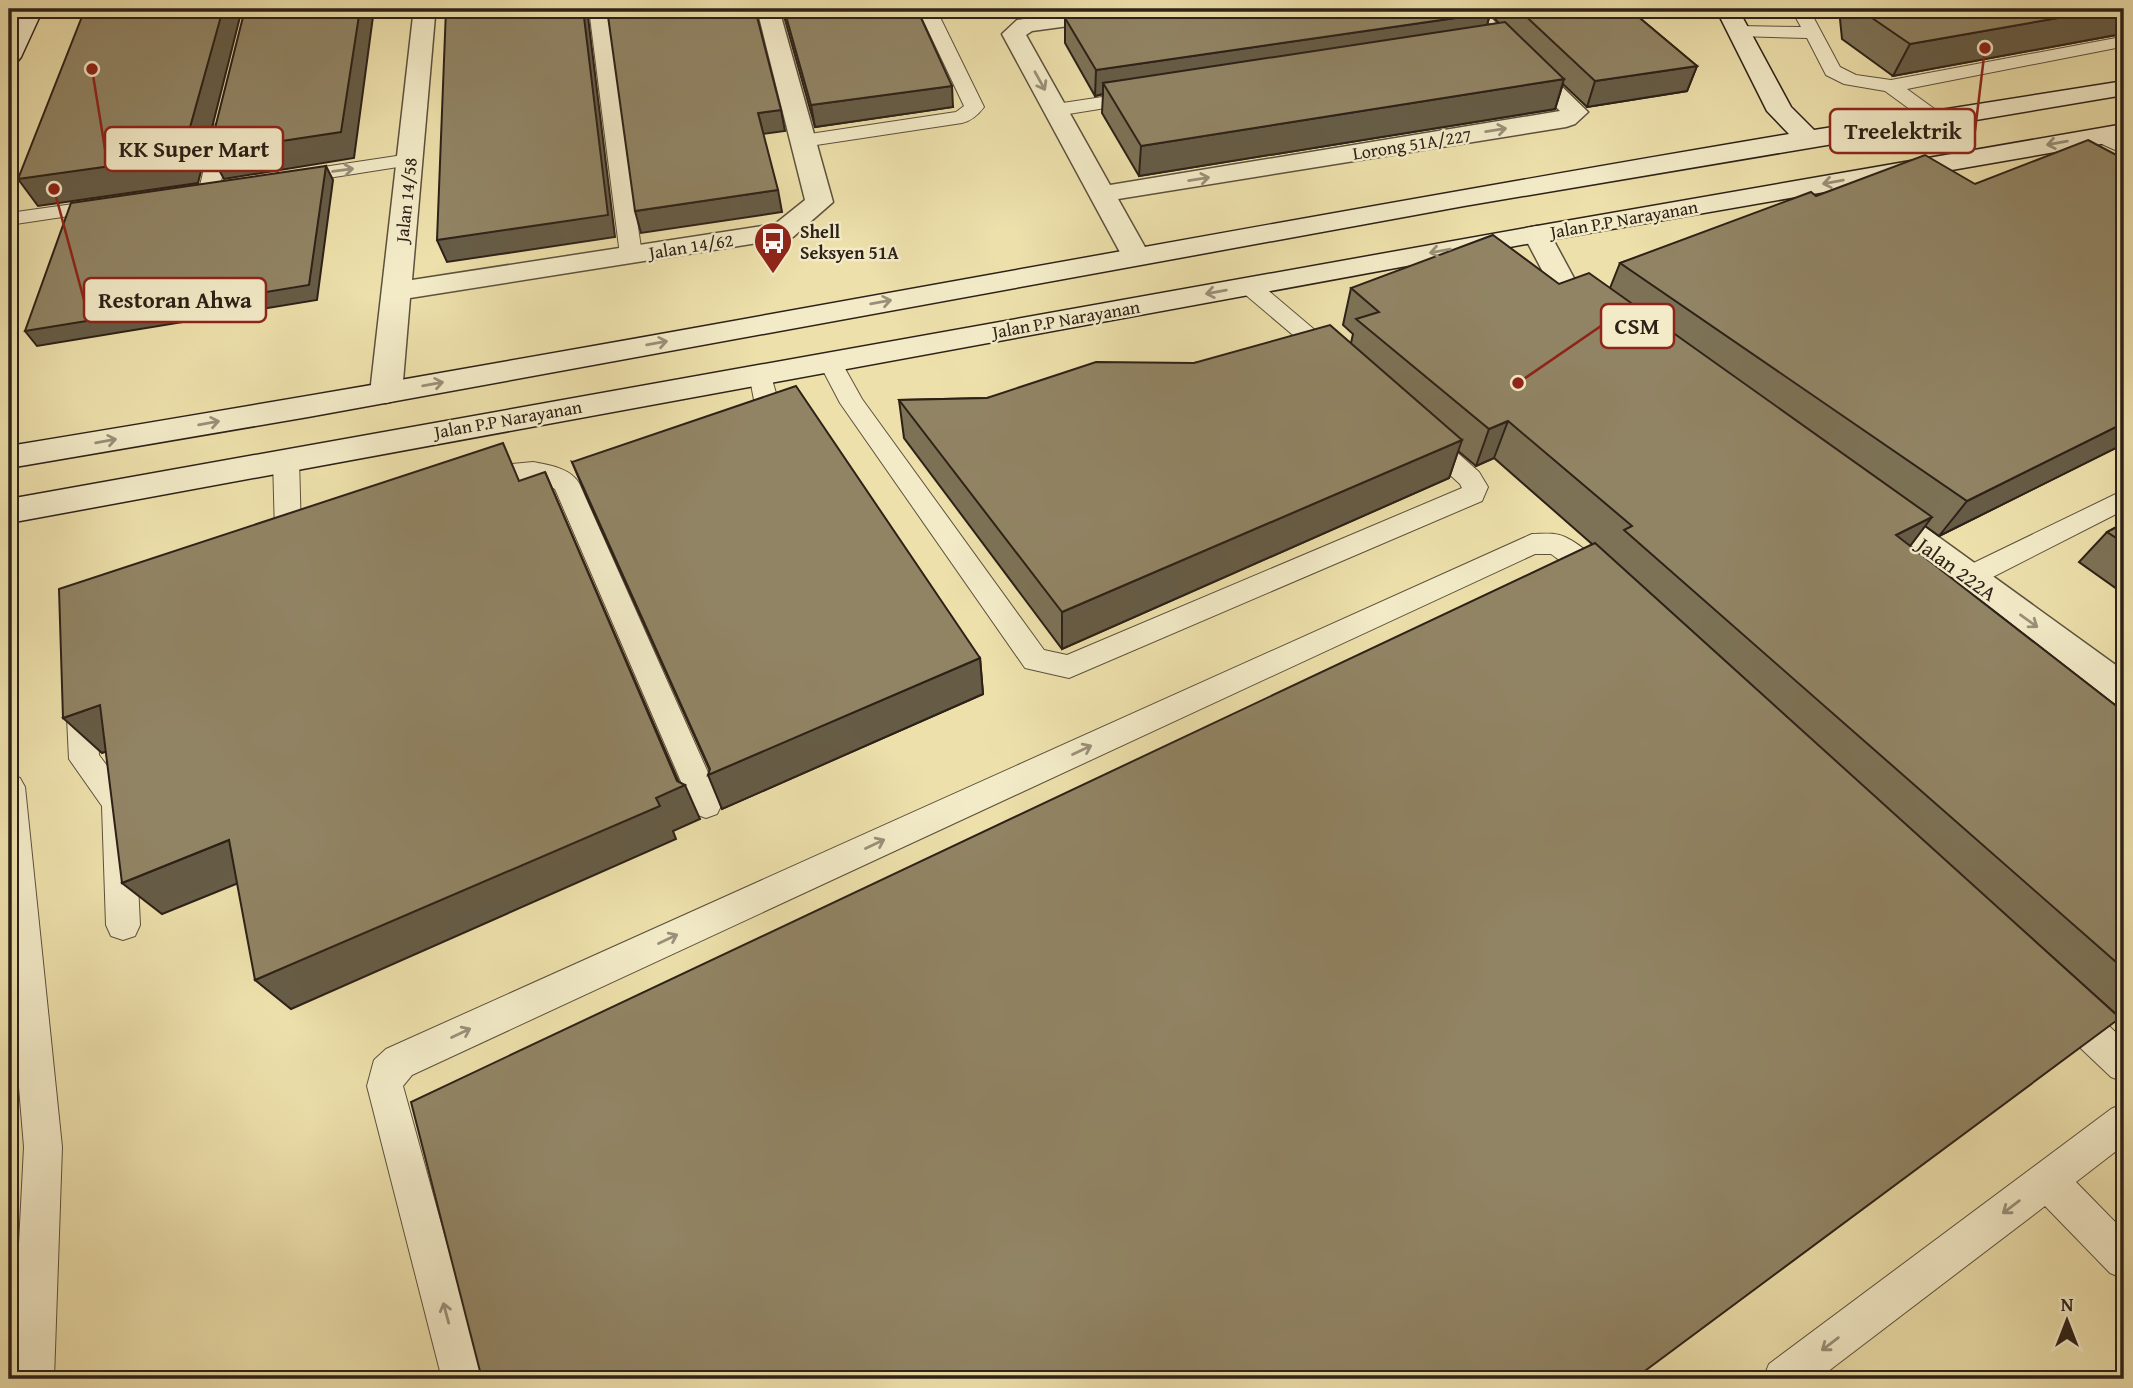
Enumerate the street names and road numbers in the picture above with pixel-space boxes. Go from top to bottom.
street label: Lorong 51A/227 [1351,121,1473,167]
street label: Jalan 14/58 [388,156,424,246]
street label: Jalan P.P Narayanan [1546,193,1700,246]
street label: Jalan 14/62 [645,226,735,266]
street label: Jalan P.P Narayanan [988,293,1142,346]
street label: Jalan P.P Narayanan [430,393,584,446]
street label: Jalan 222A [1908,528,2003,609]

